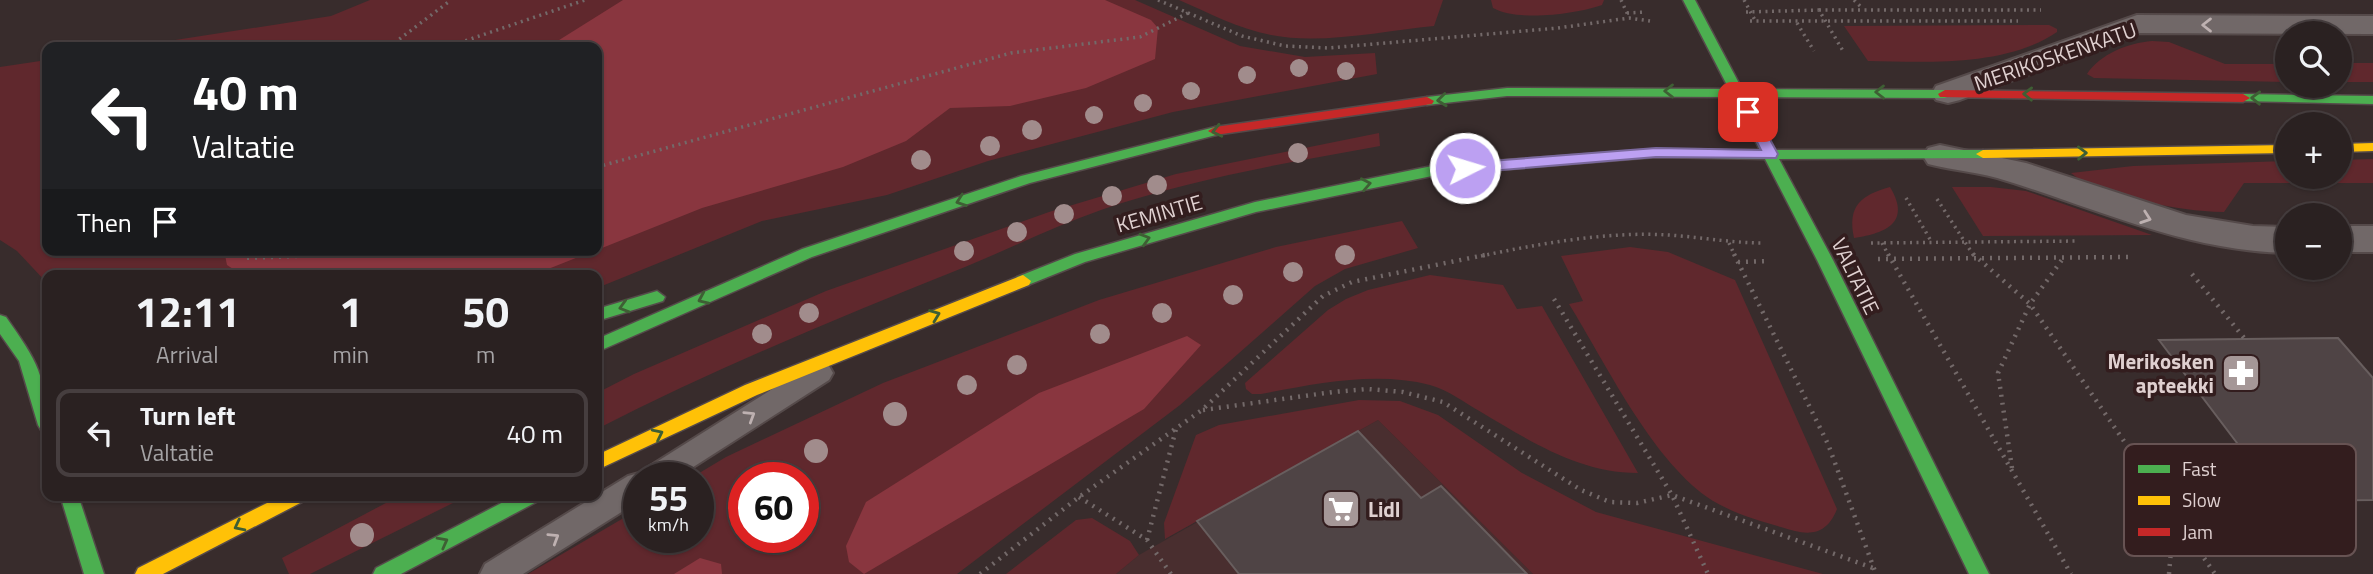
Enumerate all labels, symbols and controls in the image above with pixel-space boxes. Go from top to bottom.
street label: MERIKOSKENKATU [1969,13,2141,99]
one-way arrow [2201,17,2212,33]
map controls [2275,21,2352,280]
button: search [2275,21,2352,98]
text: 40 m [192,54,299,129]
icon: left [77,70,168,161]
pin [1718,82,1778,142]
one-way arrow [1663,83,1674,99]
one-way arrow [1874,84,1885,100]
one-way arrow [2023,86,2033,102]
one-way arrow [2250,90,2261,106]
one-way arrow [1436,92,1448,107]
icon: arrive [1729,93,1767,131]
button: + [2275,112,2352,189]
text: Valtatie [192,122,295,170]
one-way arrow [1211,123,1223,137]
position arrow [1428,131,1502,205]
one-way arrow [2077,145,2088,160]
one-way arrow [1360,178,1372,193]
street label: KEMINTIE [1112,185,1206,241]
one-way arrow [956,193,968,207]
text: Then [77,203,132,242]
icon: arrive [146,203,184,241]
button: − [2275,203,2352,280]
one-way arrow [2139,209,2151,224]
street label: VALTATIE [1824,232,1888,320]
one-way arrow [1139,233,1151,248]
text: 12:11 [135,279,240,343]
text: 1 [339,279,363,343]
text: 50 [462,279,509,343]
one-way arrow [698,291,710,305]
one-way arrow [618,299,630,314]
one-way arrow [929,310,941,324]
text: Arrival [156,337,218,372]
text: min [333,337,369,372]
text: m [476,337,495,372]
place label: Merikosken apteekki [2108,345,2214,401]
pharmacy icon: Merikosken apteekki [2220,352,2262,394]
text: Turn left [140,396,235,435]
one-way arrow [743,411,756,424]
icon: left [81,414,119,452]
text: 40 m [506,414,563,453]
one-way arrow [651,428,663,442]
text: Valtatie [140,435,214,470]
legend [2124,444,2356,556]
text: Fast [2182,454,2217,483]
speed limit sign: 60 [728,462,819,553]
text: 55 [649,471,688,525]
text: Slow [2182,485,2221,514]
supermarket icon: Lidl [1320,488,1362,530]
place label: Lidl [1368,493,1401,525]
text: km/h [648,511,689,538]
text: Jam [2182,517,2213,546]
one-way arrow [234,518,246,532]
one-way arrow [547,533,560,546]
one-way arrow [436,537,449,550]

